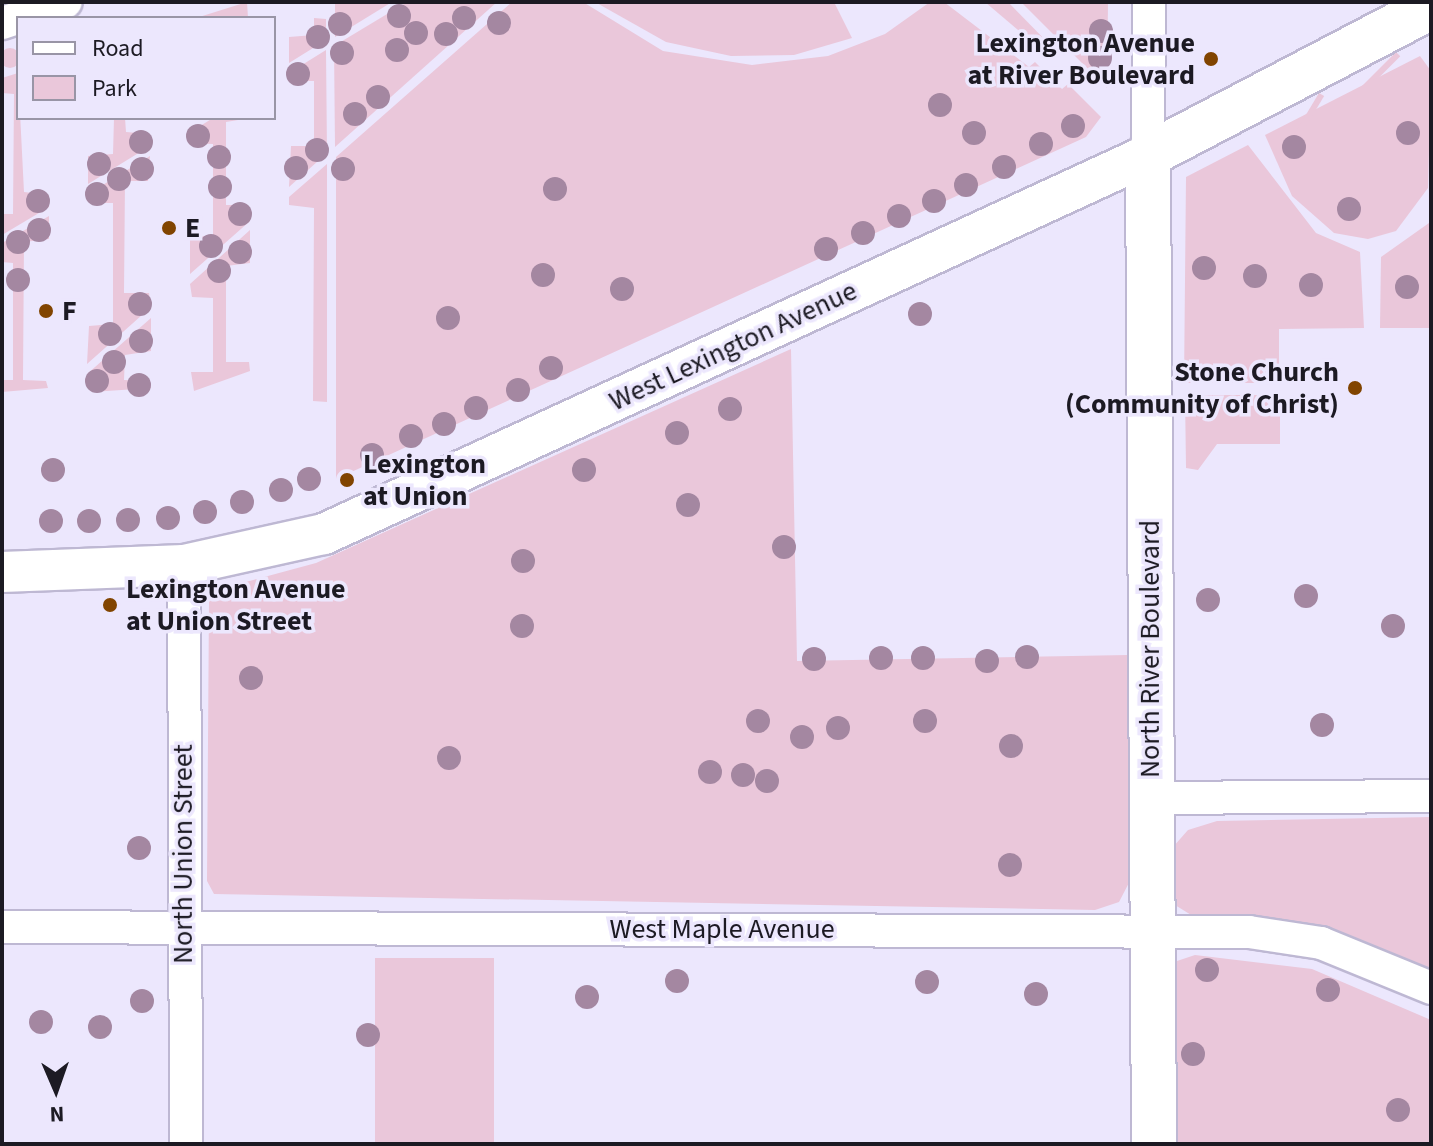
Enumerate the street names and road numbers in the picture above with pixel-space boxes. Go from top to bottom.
street label: West Lexington Avenue [604,274,862,418]
street label: North River Boulevard [1133,520,1167,778]
street label: North Union Street [166,744,200,964]
street label: West Maple Avenue [609,912,835,946]

